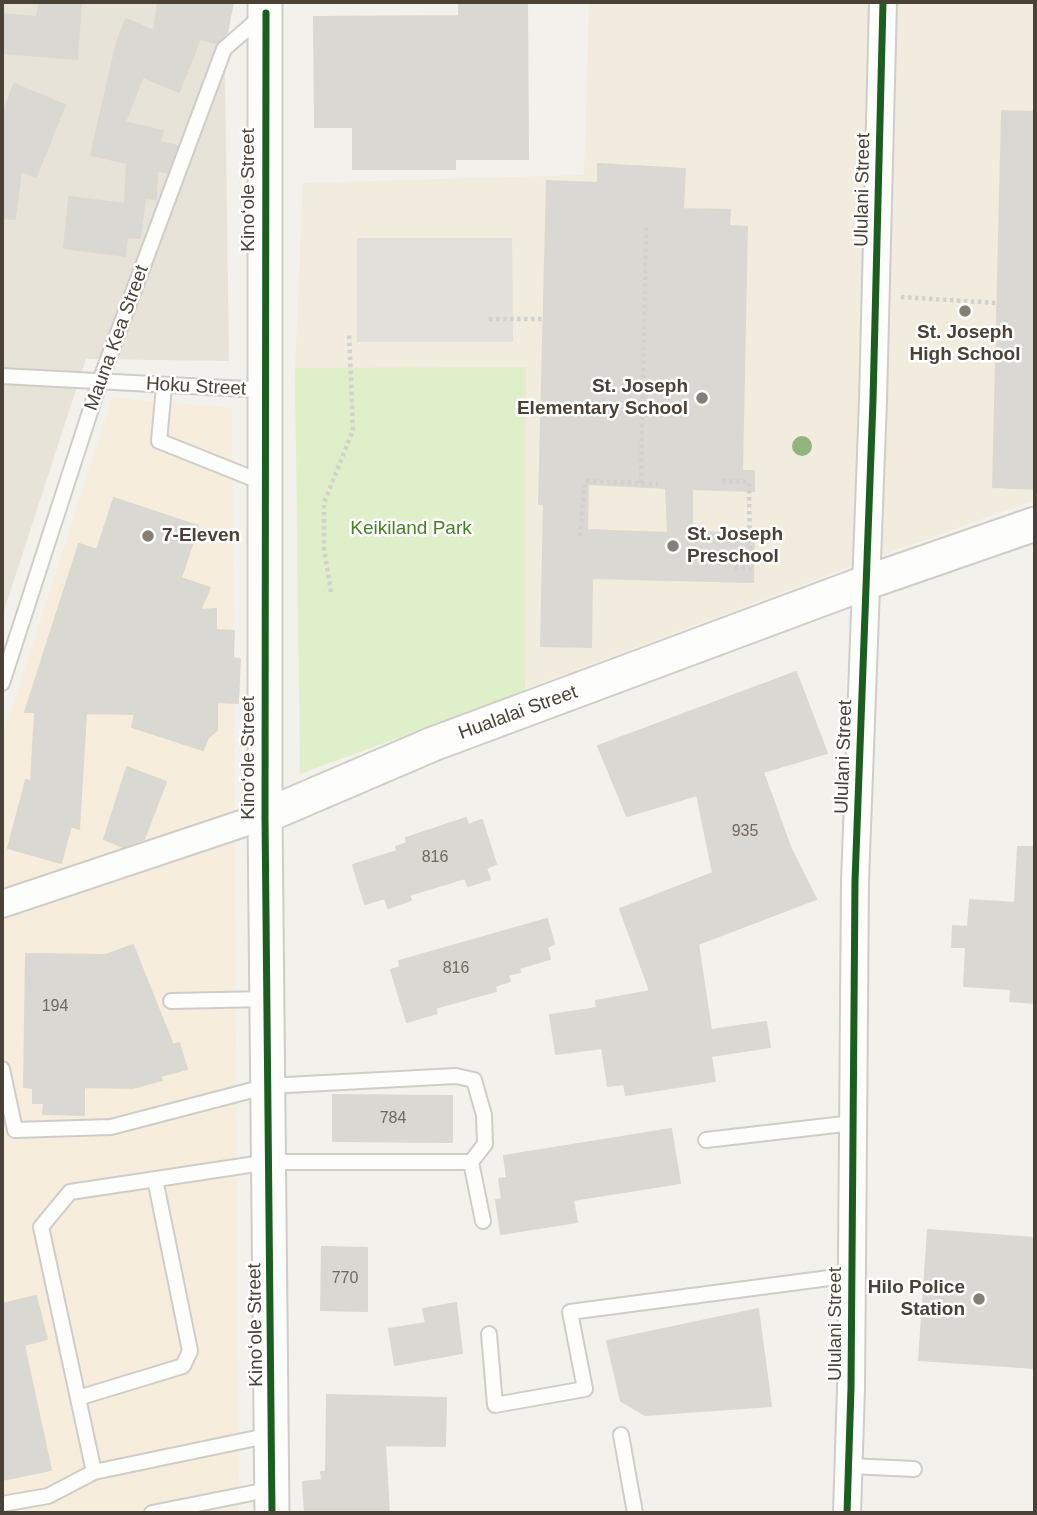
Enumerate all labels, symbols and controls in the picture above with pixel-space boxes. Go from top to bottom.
street label: Kinoʻole Street [238,128,260,252]
street label: Ululani Street [851,133,875,247]
street label: Mauna Kea Street [80,262,154,414]
marker: St. Joseph High School [957,303,973,319]
place label: St. Joseph High School [910,322,1020,366]
street label: Hoku Street [145,373,247,401]
place label: St. Joseph Elementary School [517,376,688,420]
marker: St. Joseph Elementary School [694,390,710,406]
park label: Keikiland Park [350,518,472,540]
place label: St. Joseph Preschool [687,524,783,568]
place label: 7-Eleven [162,525,240,547]
marker: 7-Eleven [140,528,156,544]
marker: St. Joseph Preschool [665,538,681,554]
street label: Hualalai Street [456,681,580,745]
street label: Kinoʻole Street [238,696,260,820]
street label: Ululani Street [831,700,857,814]
house number: 935 [732,822,758,842]
house number: 816 [422,848,448,868]
house number: 816 [443,959,469,979]
house number: 194 [42,997,68,1017]
house number: 784 [380,1109,406,1129]
street label: Kinoʻole Street [244,1263,268,1387]
street label: Ululani Street [825,1267,847,1381]
house number: 770 [332,1269,358,1289]
place label: Hilo Police Station [868,1277,965,1321]
marker: Hilo Police Station [971,1291,987,1307]

